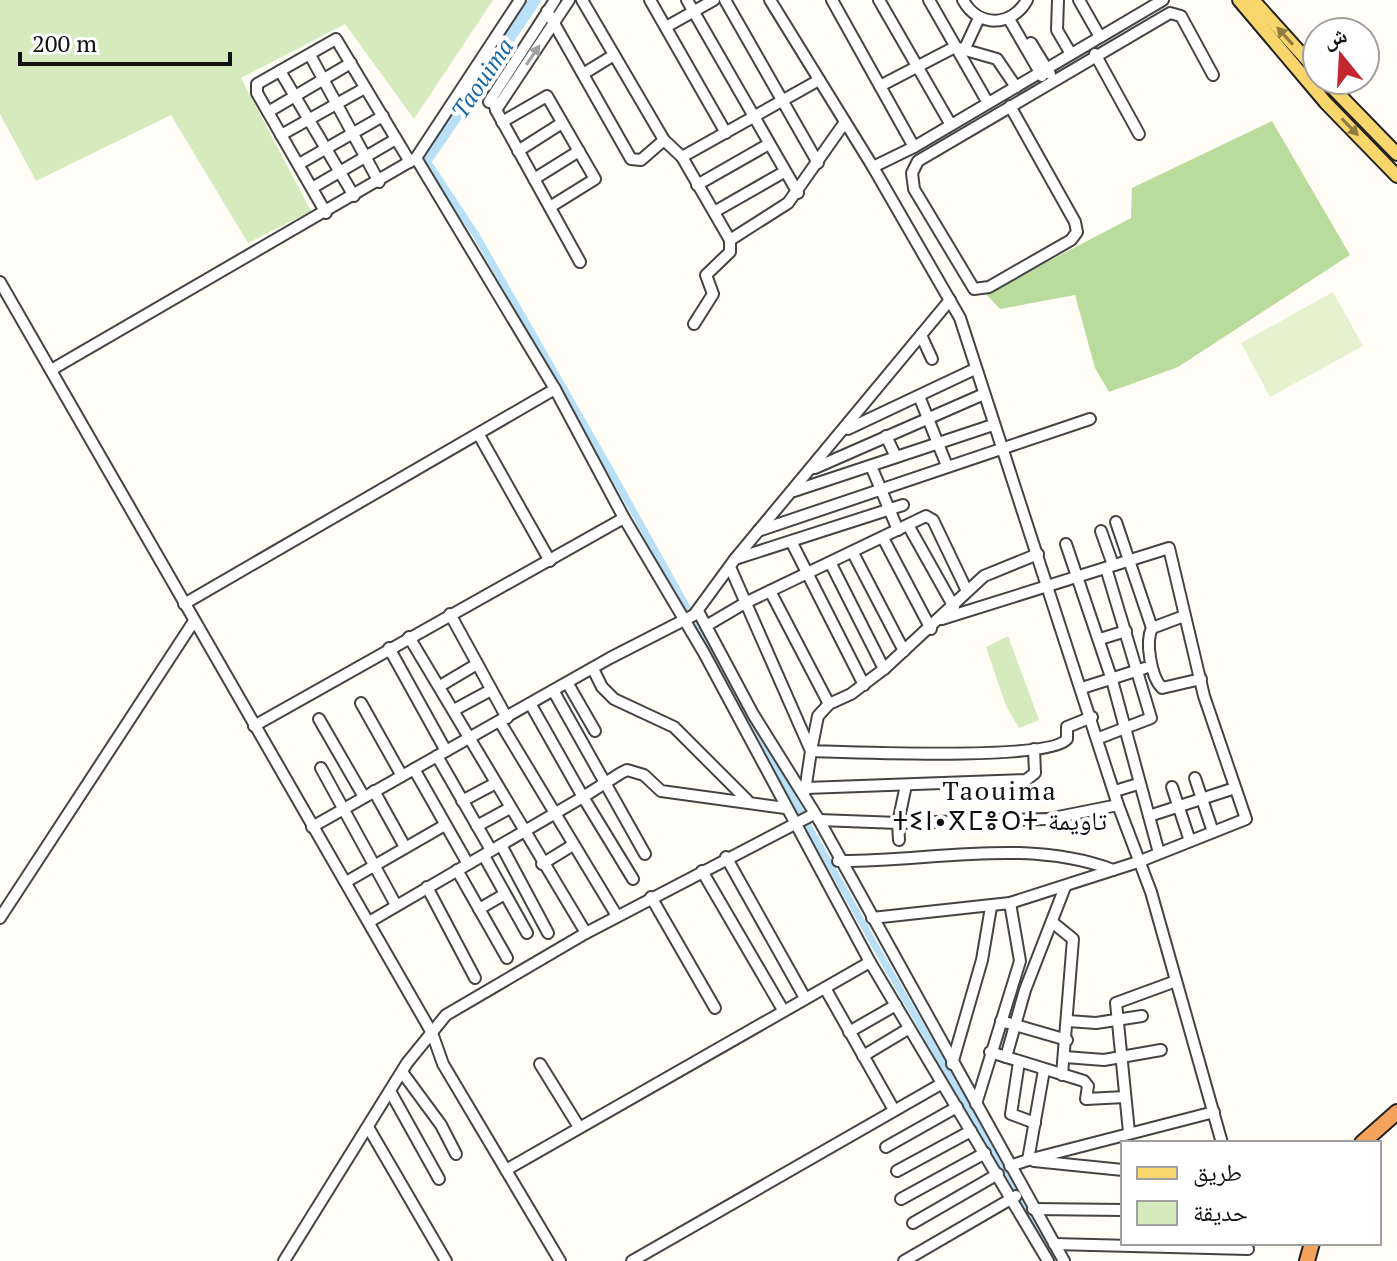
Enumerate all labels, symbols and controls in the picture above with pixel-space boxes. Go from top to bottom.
scale bar [20,16,230,66]
north arrow [1301,16,1381,96]
text: ش [1319,19,1350,54]
one-way arrow [1276,26,1294,45]
text: 200 m [32,27,97,59]
water label: Taouima [443,32,521,124]
one-way arrow [525,45,540,66]
one-way arrow [1341,118,1359,137]
district label: Taouima ⵜⵉⵏ•ⴳⵎⴻⵔⵜ تاويمة [893,773,1107,837]
legend [1121,1141,1381,1245]
text: طريق [1193,1156,1242,1188]
text: حديقة [1193,1196,1248,1228]

